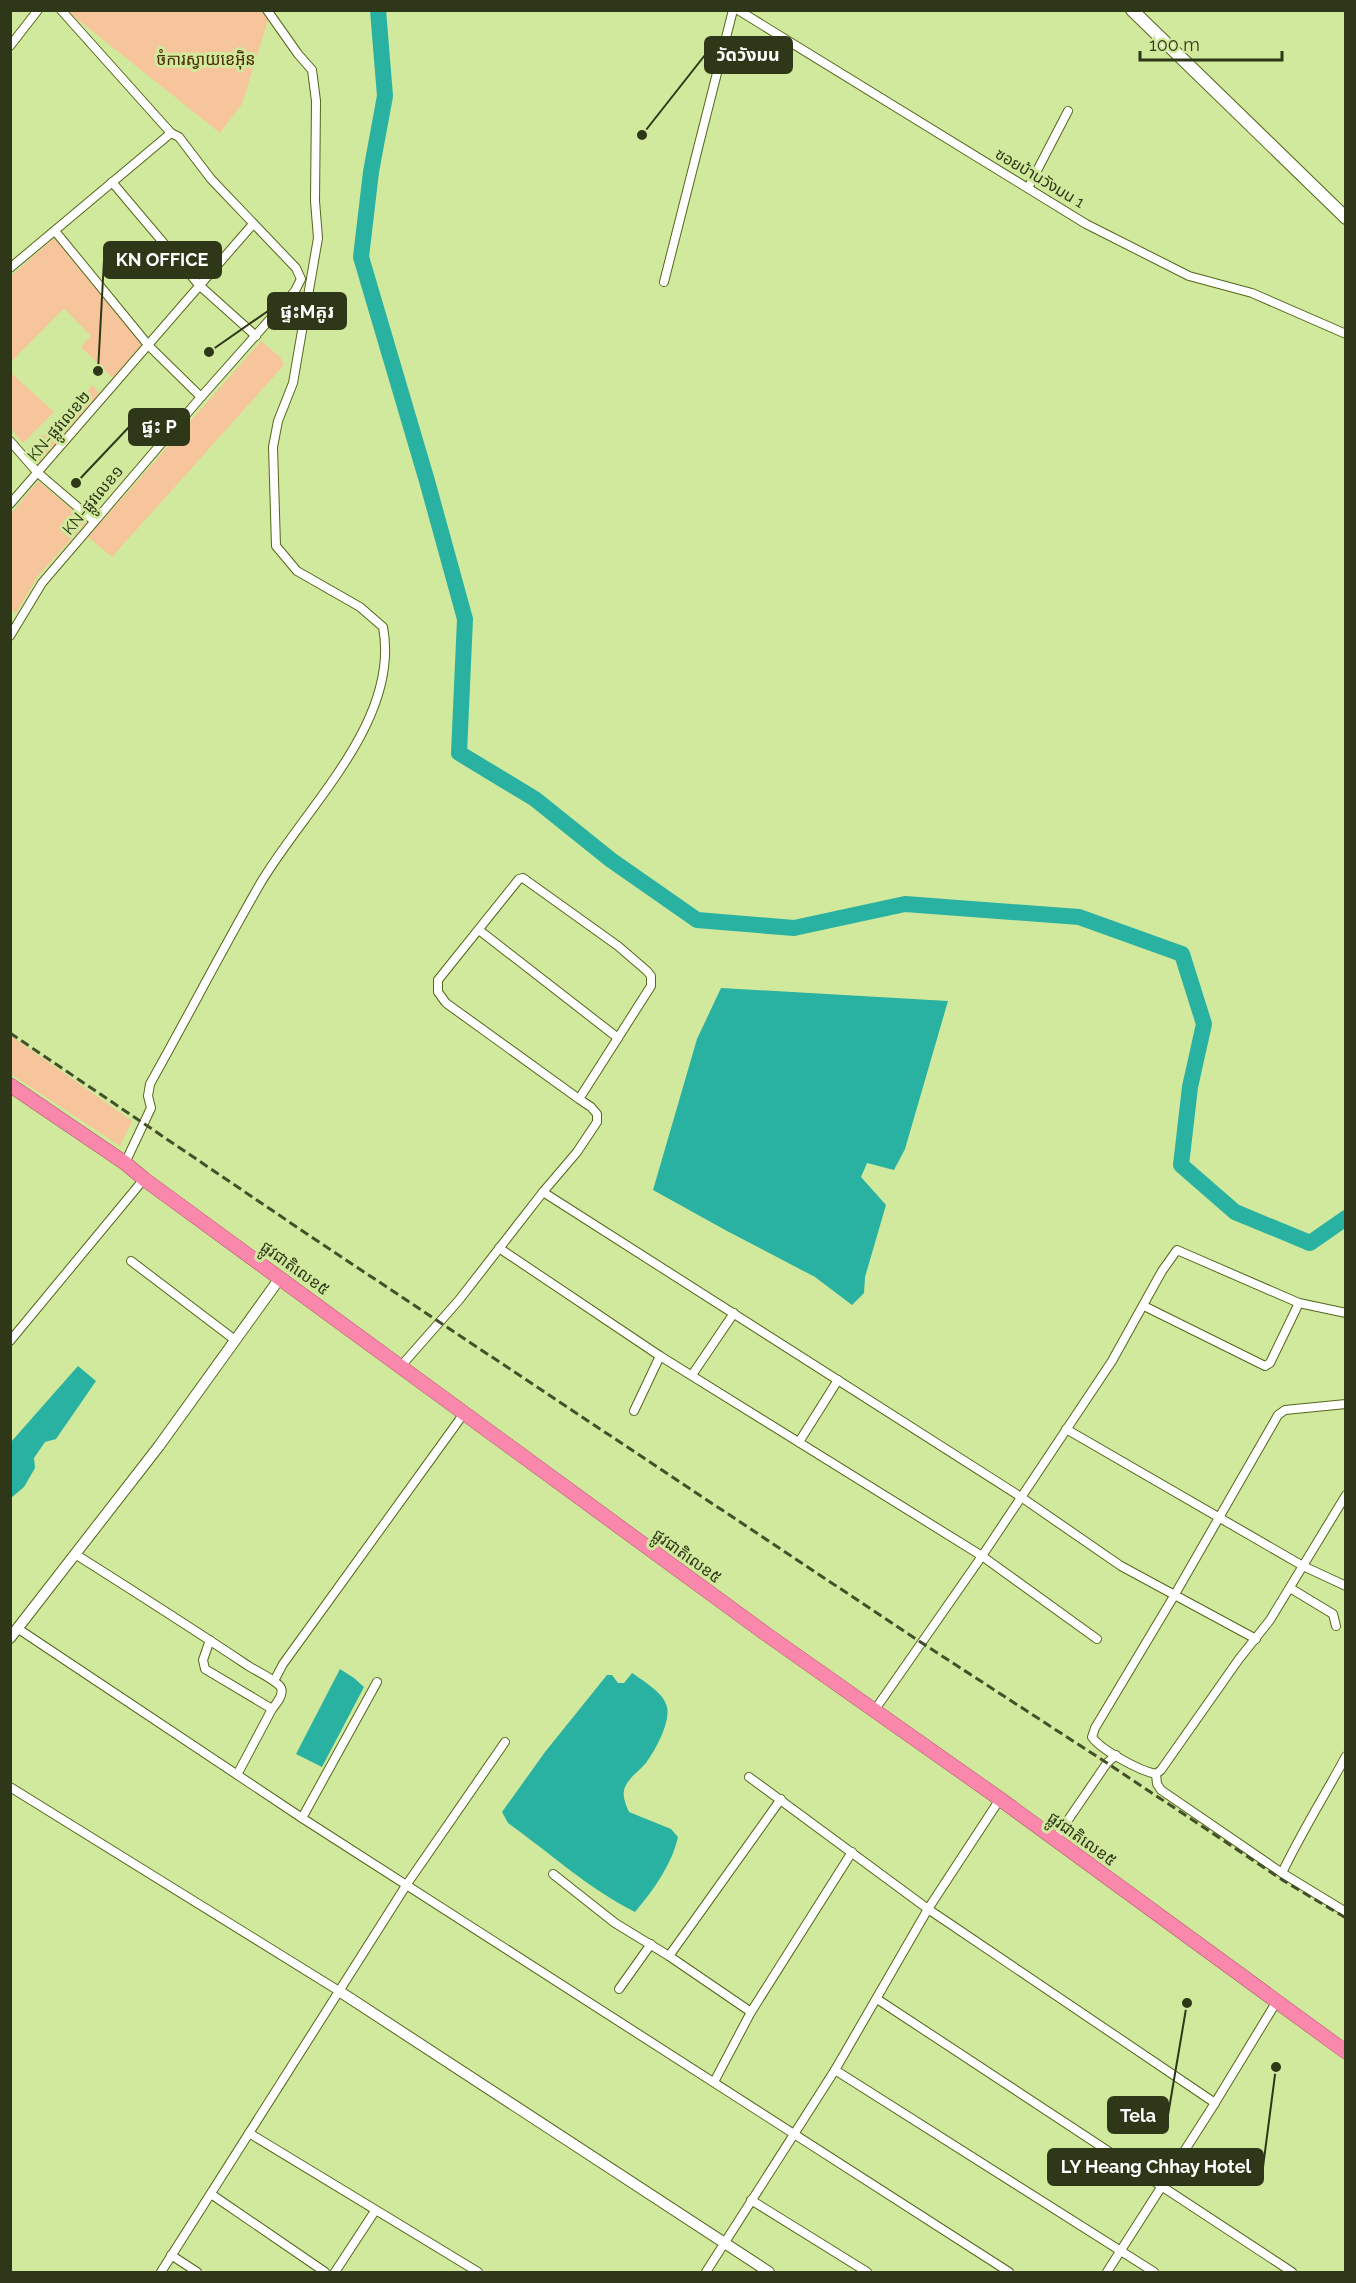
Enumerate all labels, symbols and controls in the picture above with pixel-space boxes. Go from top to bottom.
scale bar [1140,24,1282,62]
text: 100 m [1149,34,1200,55]
callout: วัดวังมน [705,37,792,73]
text: วัดวังมน [716,44,780,65]
park label: ចំការស្វាយខេអ៊ិន [156,49,256,70]
street label: ซอยบ้านวังมน 1 [992,144,1088,212]
callout: KN OFFICE [104,242,221,278]
text: KN OFFICE [116,249,209,270]
callout: ផ្ទះMគូរ [268,293,346,329]
text: ផ្ទះMគូរ [280,301,334,323]
street label: KN-ផ្លូវលេខ២ [23,387,98,468]
callout: ផ្ទះ P [129,409,189,445]
text: ផ្ទះ P [141,416,177,438]
street label: KN-ផ្លូវលេខ១ [59,462,131,542]
street label: ផ្លូវជាតិលេខ៥ [254,1237,333,1303]
street label: ផ្លូវជាតិលេខ៥ [646,1525,725,1591]
street label: ផ្លូវជាតិលេខ៥ [1041,1808,1120,1874]
callout: Tela [1108,2097,1168,2133]
text: Tela [1120,2105,1156,2126]
callout: LY Heang Chhay Hotel [1048,2149,1263,2185]
text: LY Heang Chhay Hotel [1061,2156,1251,2177]

